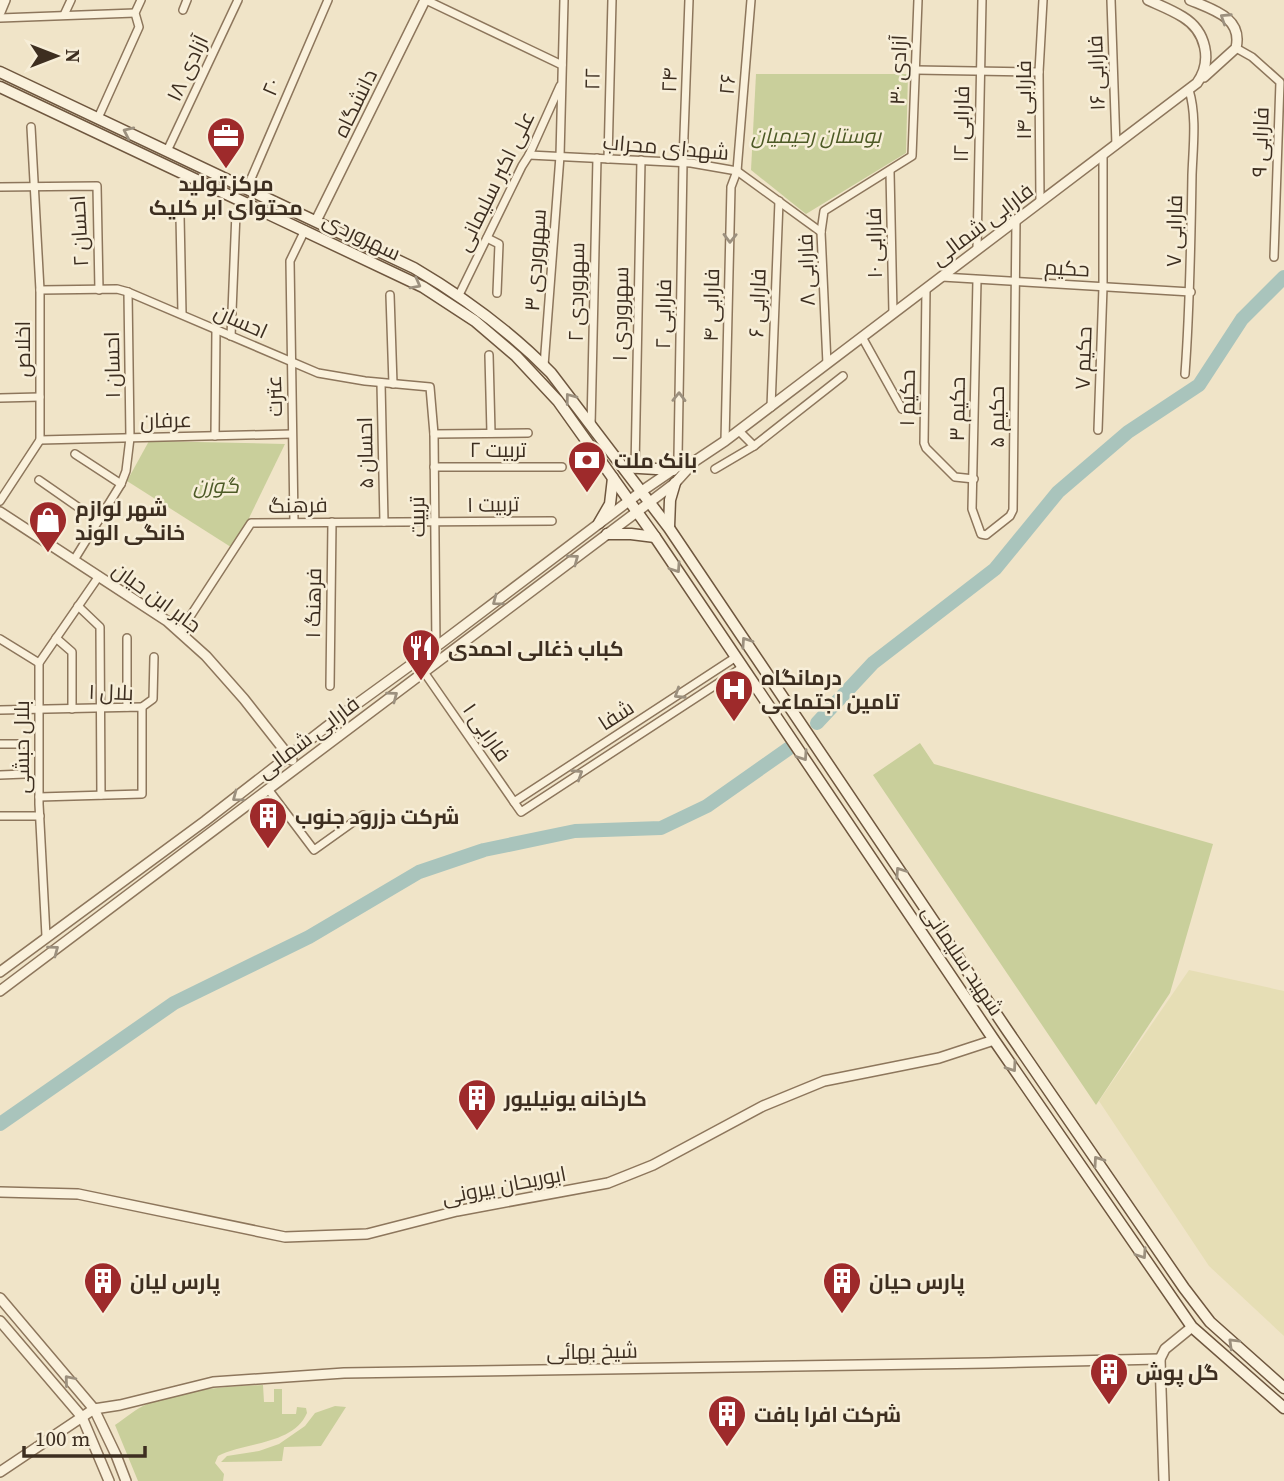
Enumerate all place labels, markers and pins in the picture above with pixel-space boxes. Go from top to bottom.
office icon: مرکز تولید محتوای ابر کلیک [205,115,247,170]
place label: مرکز تولید محتوای ابر کلیک [149,169,303,222]
bank icon: بانک ملت [566,439,608,494]
place label: بانک ملت [614,446,697,475]
place label: شهر لوازم خانگی الوند [75,494,185,547]
shop icon: شهر لوازم خانگی الوند [27,499,69,554]
restaurant icon: کباب ذغالی احمدی [400,627,442,682]
place label: کباب ذغالی احمدی [448,634,624,663]
place label: درمانگاه تامین اجتماعی [761,663,901,716]
hospital icon: درمانگاه تامین اجتماعی [713,668,755,723]
building icon: شرکت دزرود جنوب [247,795,289,850]
place label: شرکت دزرود جنوب [295,802,459,831]
building icon: کارخانه یونیلیور [456,1077,498,1132]
place label: کارخانه یونیلیور [503,1084,647,1113]
building icon: پارس لیان [82,1260,124,1315]
building icon: پارس حیان [821,1260,863,1315]
place label: پارس لیان [130,1267,220,1297]
place label: پارس حیان [869,1267,965,1297]
building icon: گل پوش [1088,1351,1130,1406]
place label: گل پوش [1136,1358,1219,1388]
building icon: شرکت افرا بافت [706,1393,748,1448]
place label: شرکت افرا بافت [754,1400,901,1429]

